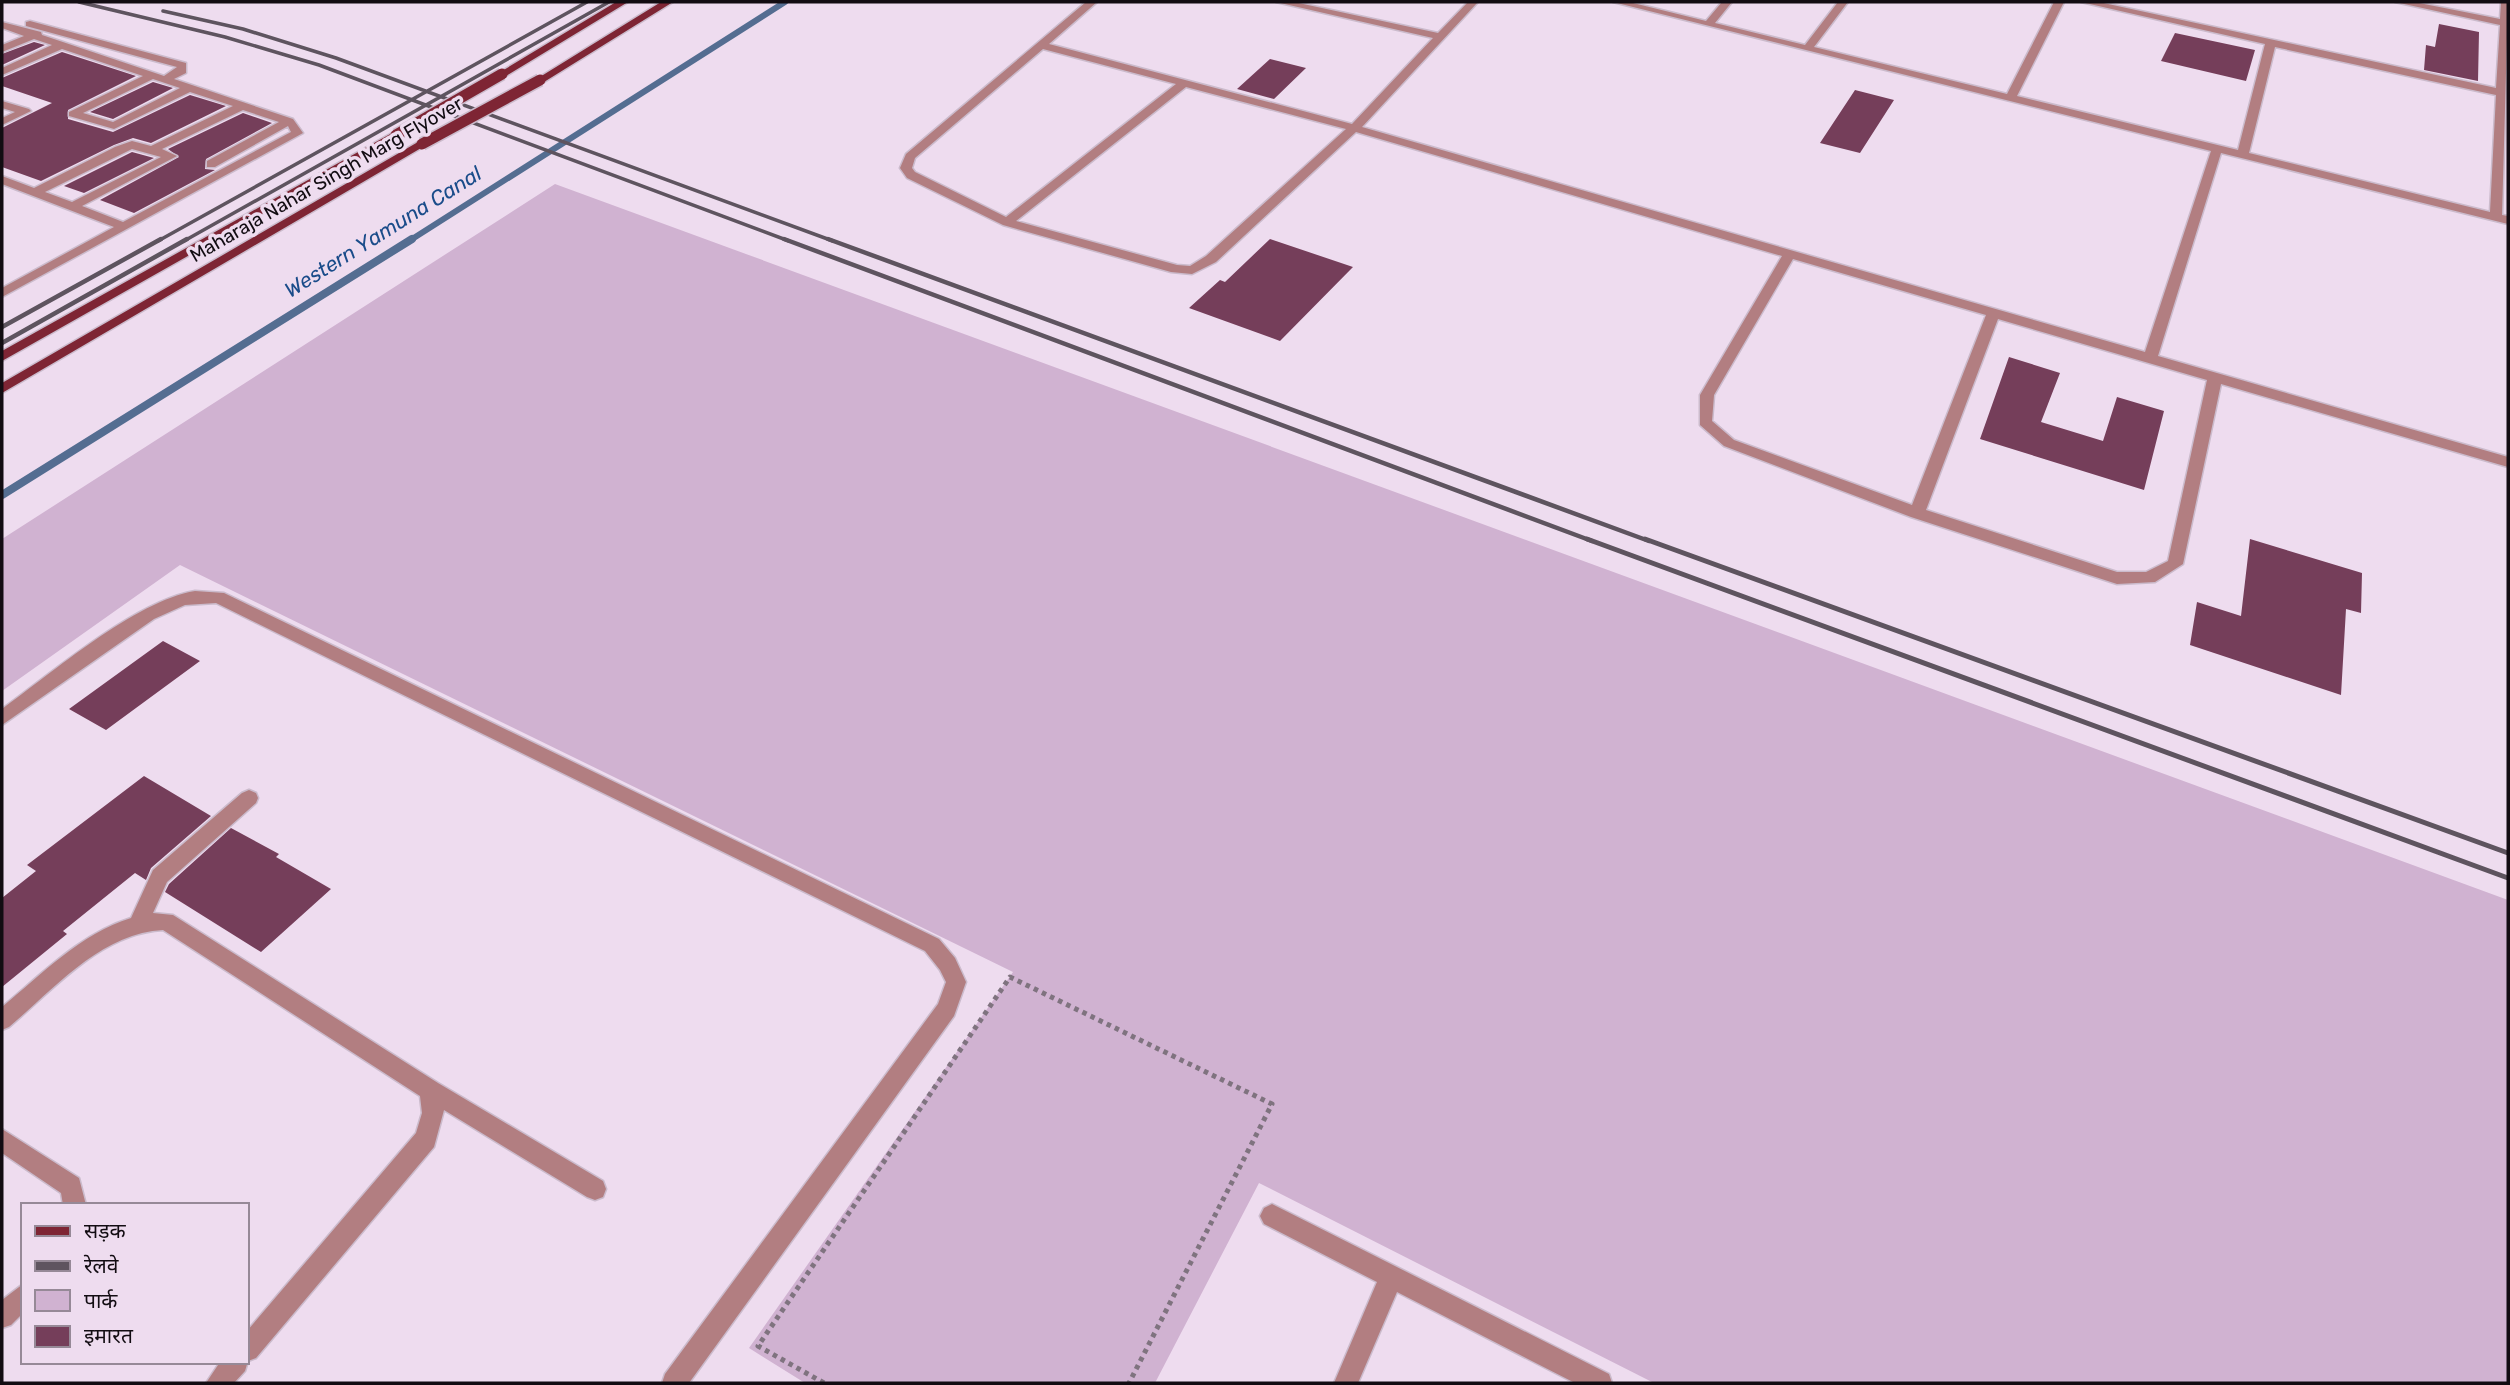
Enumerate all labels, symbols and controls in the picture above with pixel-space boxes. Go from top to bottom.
street label: Maharaja Nahar Singh Marg Flyover [186,91,467,267]
water label: Western Yamuna Canal [280,160,487,303]
legend [21,1203,248,1364]
text: सड़क [84,1218,126,1243]
text: रेलवे [83,1253,119,1278]
text: पार्क [84,1288,118,1313]
text: इमारत [84,1323,134,1348]

